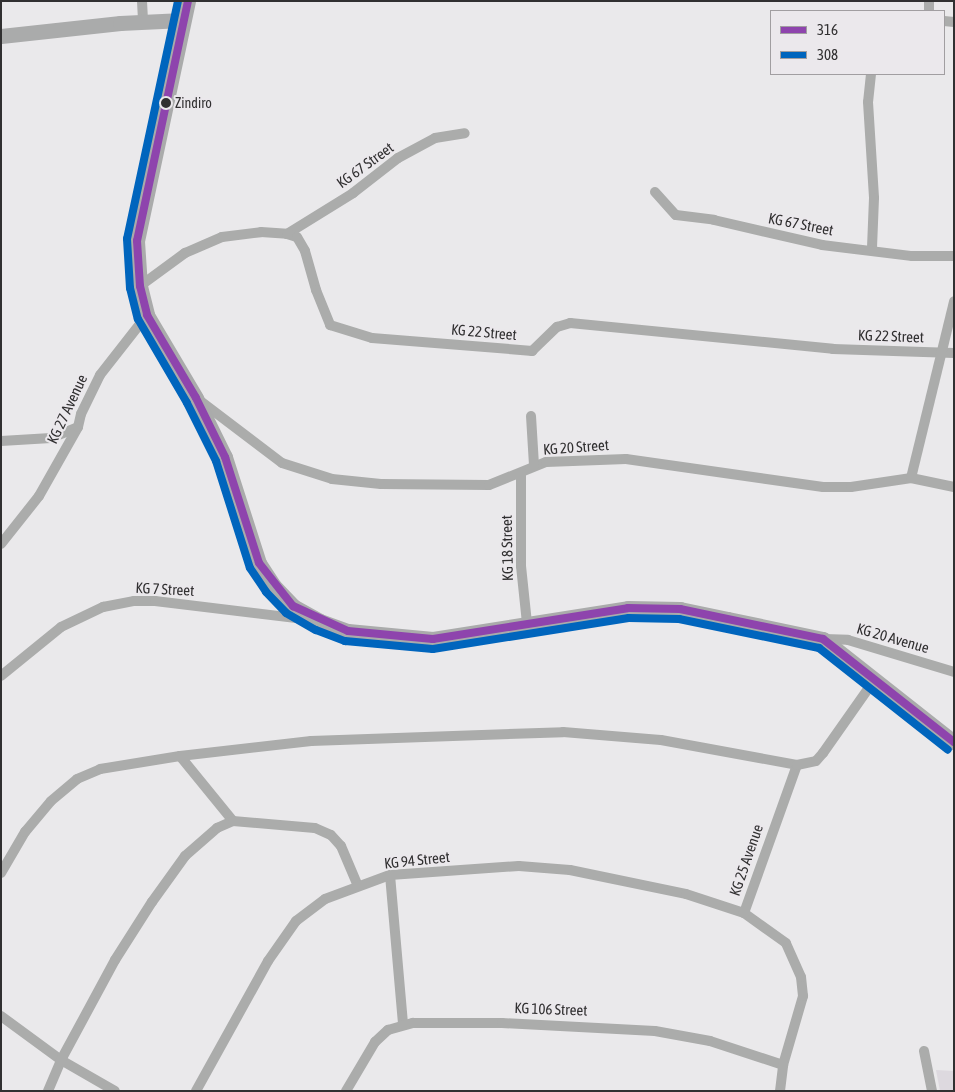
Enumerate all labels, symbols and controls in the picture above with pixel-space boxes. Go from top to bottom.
legend [770,10,945,75]
text: 316 [817,21,838,38]
text: 308 [817,46,838,63]
place label: Zindiro [175,95,212,111]
marker: Zindiro [161,98,171,108]
street label: KG 67 Street [333,138,397,192]
street label: KG 67 Street [767,209,835,239]
street label: KG 22 Street [450,320,518,344]
street label: KG 22 Street [858,326,924,346]
street label: KG 27 Avenue [43,371,91,447]
street label: KG 20 Street [542,436,610,458]
street label: KG 18 Street [497,515,517,581]
street label: KG 7 Street [135,578,195,600]
street label: KG 20 Avenue [855,619,931,657]
street label: KG 25 Avenue [725,822,767,898]
street label: KG 94 Street [383,848,451,872]
street label: KG 106 Street [514,999,588,1019]

